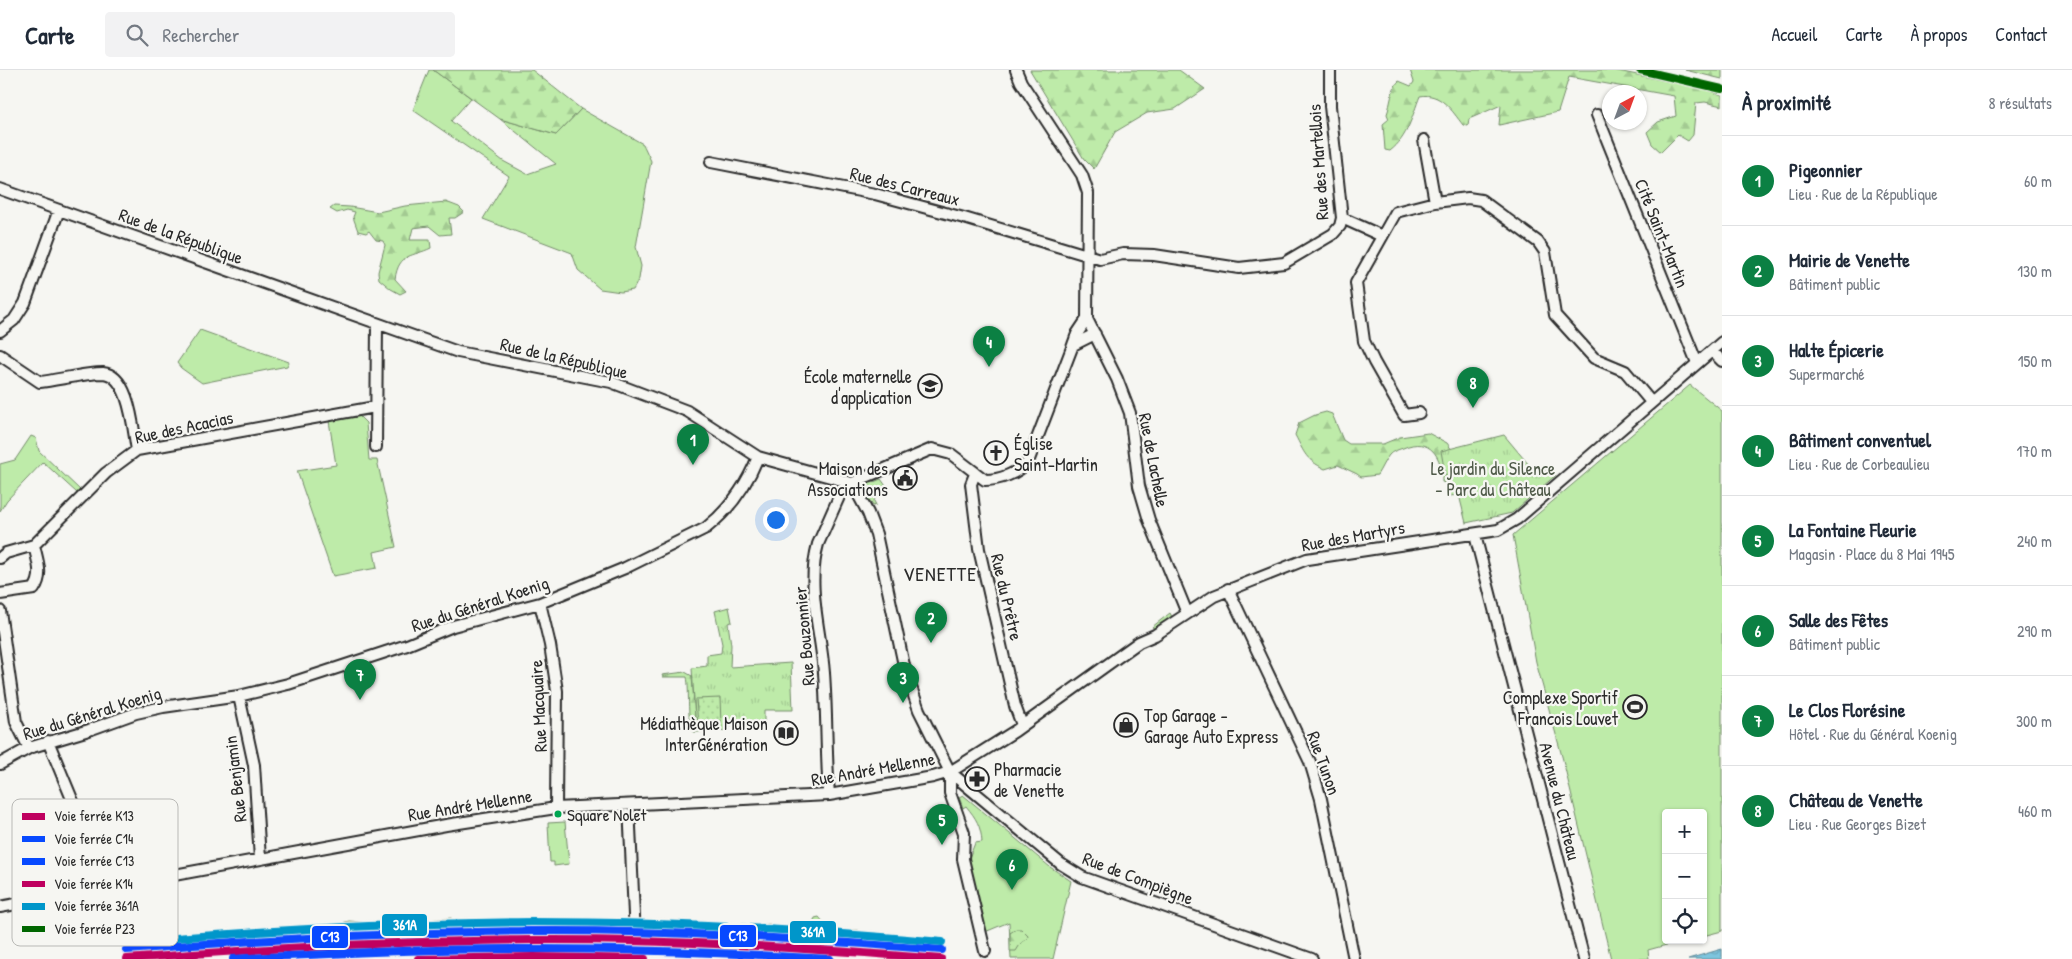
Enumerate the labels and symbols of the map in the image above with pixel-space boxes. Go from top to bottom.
north arrow [1602,85,1647,130]
street label: Rue des Martellois [1301,103,1335,221]
street label: Rue des Carreaux [848,160,962,212]
street label: Cité Saint-Martin [1629,175,1695,291]
street label: Rue de la République [116,202,246,270]
pin: 4 [973,326,1005,367]
street label: Rue de la République [498,331,630,385]
place label: École maternelle d'application [804,364,912,410]
pin: 8 [1457,367,1489,408]
school or university icon: École maternelle d'application [917,373,943,399]
street label: Rue des Acacias [133,404,235,450]
street label: Rue de Lachelle [1133,411,1175,509]
pin: 1 [677,424,709,465]
place label: Église Saint-Martin [1014,431,1098,477]
church icon: Église Saint-Martin [983,440,1009,466]
place label: Maison des Associations [807,456,888,502]
park label: Le jardin du Silence - Parc du Château [1431,456,1555,502]
public building icon: Maison des Associations [892,465,918,491]
your location [763,507,789,533]
street label: Rue des Martyrs [1299,515,1407,557]
street label: Rue du Prêtre [985,551,1029,643]
district label: VENETTE [903,560,977,587]
street label: Rue du Général Koenig [408,570,552,638]
street label: Rue Bouzonnier [787,585,821,687]
pin: 2 [915,602,947,643]
pin: 7 [344,659,376,700]
street label: Rue Macquaire [523,659,553,753]
pin: 3 [887,662,919,703]
street label: Rue du Général Koenig [20,680,164,746]
place label: Complexe Sportif Francois Louvet [1503,685,1619,731]
sports icon: Complexe Sportif Francois Louvet [1622,694,1648,720]
place label: Top Garage - Garage Auto Express [1144,703,1278,749]
place label: Médiathèque Maison InterGénération [640,711,768,757]
shop icon: Top Garage - Garage Auto Express [1113,712,1139,738]
library icon: Médiathèque Maison InterGénération [773,720,799,746]
street label: Rue Tunon [1301,728,1347,798]
street label: Rue Benjamin [217,734,253,824]
street label: Avenue du Château [1533,740,1587,862]
street label: Rue André Mellenne [809,746,937,792]
place label: Pharmacie de Venette [994,757,1064,803]
pharmacy icon: Pharmacie de Venette [964,766,990,792]
street label: Rue André Mellenne [406,783,534,827]
legend [12,799,178,946]
place label: Square Nolet [567,803,648,826]
pin: 5 [926,804,958,845]
text: Voie ferrée K13 [54,806,134,825]
marker: Square Nolet [553,809,563,819]
text: Voie ferrée C14 [54,829,133,848]
street label: Rue de Compiègne [1079,845,1197,911]
pin: 6 [996,849,1028,890]
text: Voie ferrée C13 [54,851,134,870]
text: Voie ferrée K14 [54,874,133,893]
text: Voie ferrée 361A [54,896,139,915]
line badge: 361A [381,913,428,937]
text: 361A [393,915,417,934]
text: Voie ferrée P23 [54,919,135,938]
line badge: 361A [789,920,837,944]
text: 361A [801,922,825,941]
line badge: C13 [719,924,757,948]
line badge: C13 [311,925,349,949]
text: C13 [728,926,748,945]
text: C13 [320,927,340,946]

